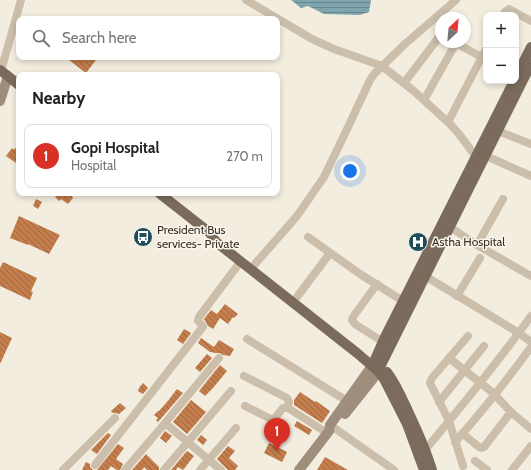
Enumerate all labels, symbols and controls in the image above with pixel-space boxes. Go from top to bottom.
north arrow [435,12,471,48]
map controls [483,12,519,84]
button: + [483,12,519,48]
search box [16,16,280,60]
icon: search [30,27,52,49]
text: Search here [62,29,137,47]
button: − [483,48,519,84]
text: Nearby [32,88,85,108]
text: Gopi Hospital [71,139,159,157]
text: 1 [44,148,48,164]
text: 270 m [226,148,263,164]
text: Hospital [71,157,116,173]
your location [340,161,360,181]
place label: President Bus services- Private [157,222,239,251]
bus stop icon: President Bus services- Private [132,226,154,248]
hospital icon: Astha Hospital [407,231,429,253]
place label: Astha Hospital [432,234,505,249]
pin: 1 [264,418,290,451]

